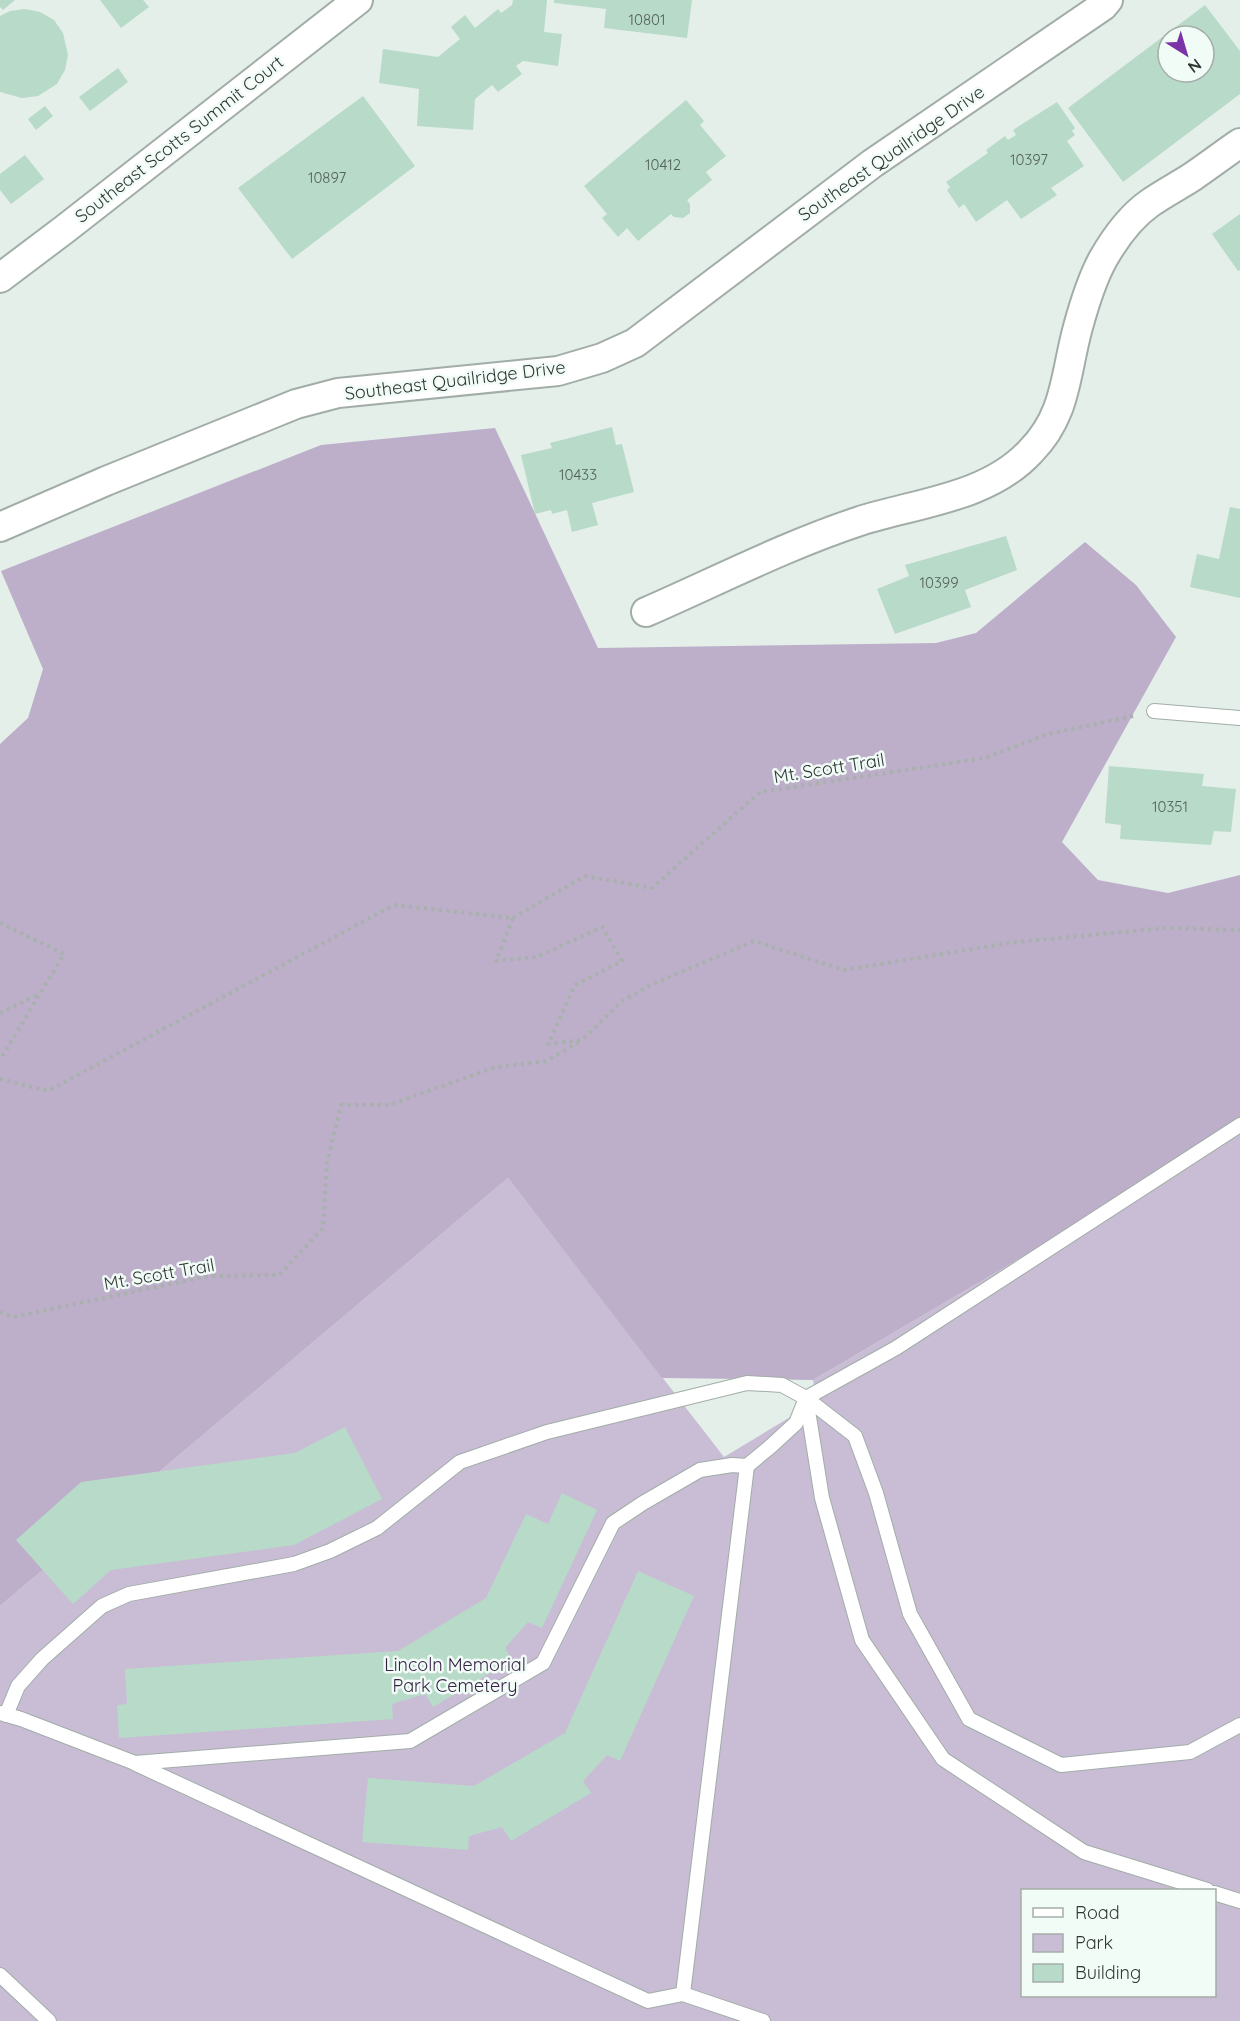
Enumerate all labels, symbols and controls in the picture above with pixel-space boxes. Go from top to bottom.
house number: 10801 [628,10,666,29]
north arrow [1156,24,1216,84]
street label: Southeast Scotts Summit Court [70,50,288,228]
text: N [1184,54,1206,78]
street label: Southeast Quailridge Drive [793,80,989,226]
house number: 10397 [1010,150,1048,169]
house number: 10412 [645,155,681,174]
house number: 10897 [308,168,346,187]
street label: Southeast Quailridge Drive [343,355,567,405]
house number: 10433 [559,465,597,484]
house number: 10399 [919,573,959,592]
street label: Mt. Scott Trail [772,748,886,788]
house number: 10351 [1152,797,1188,816]
street label: Mt. Scott Trail [102,1253,216,1295]
park label: Lincoln Memorial Park Cemetery [384,1653,526,1697]
legend [1021,1889,1216,1997]
text: Road [1075,1901,1120,1924]
text: Park [1075,1931,1113,1954]
text: Building [1075,1961,1141,1984]

